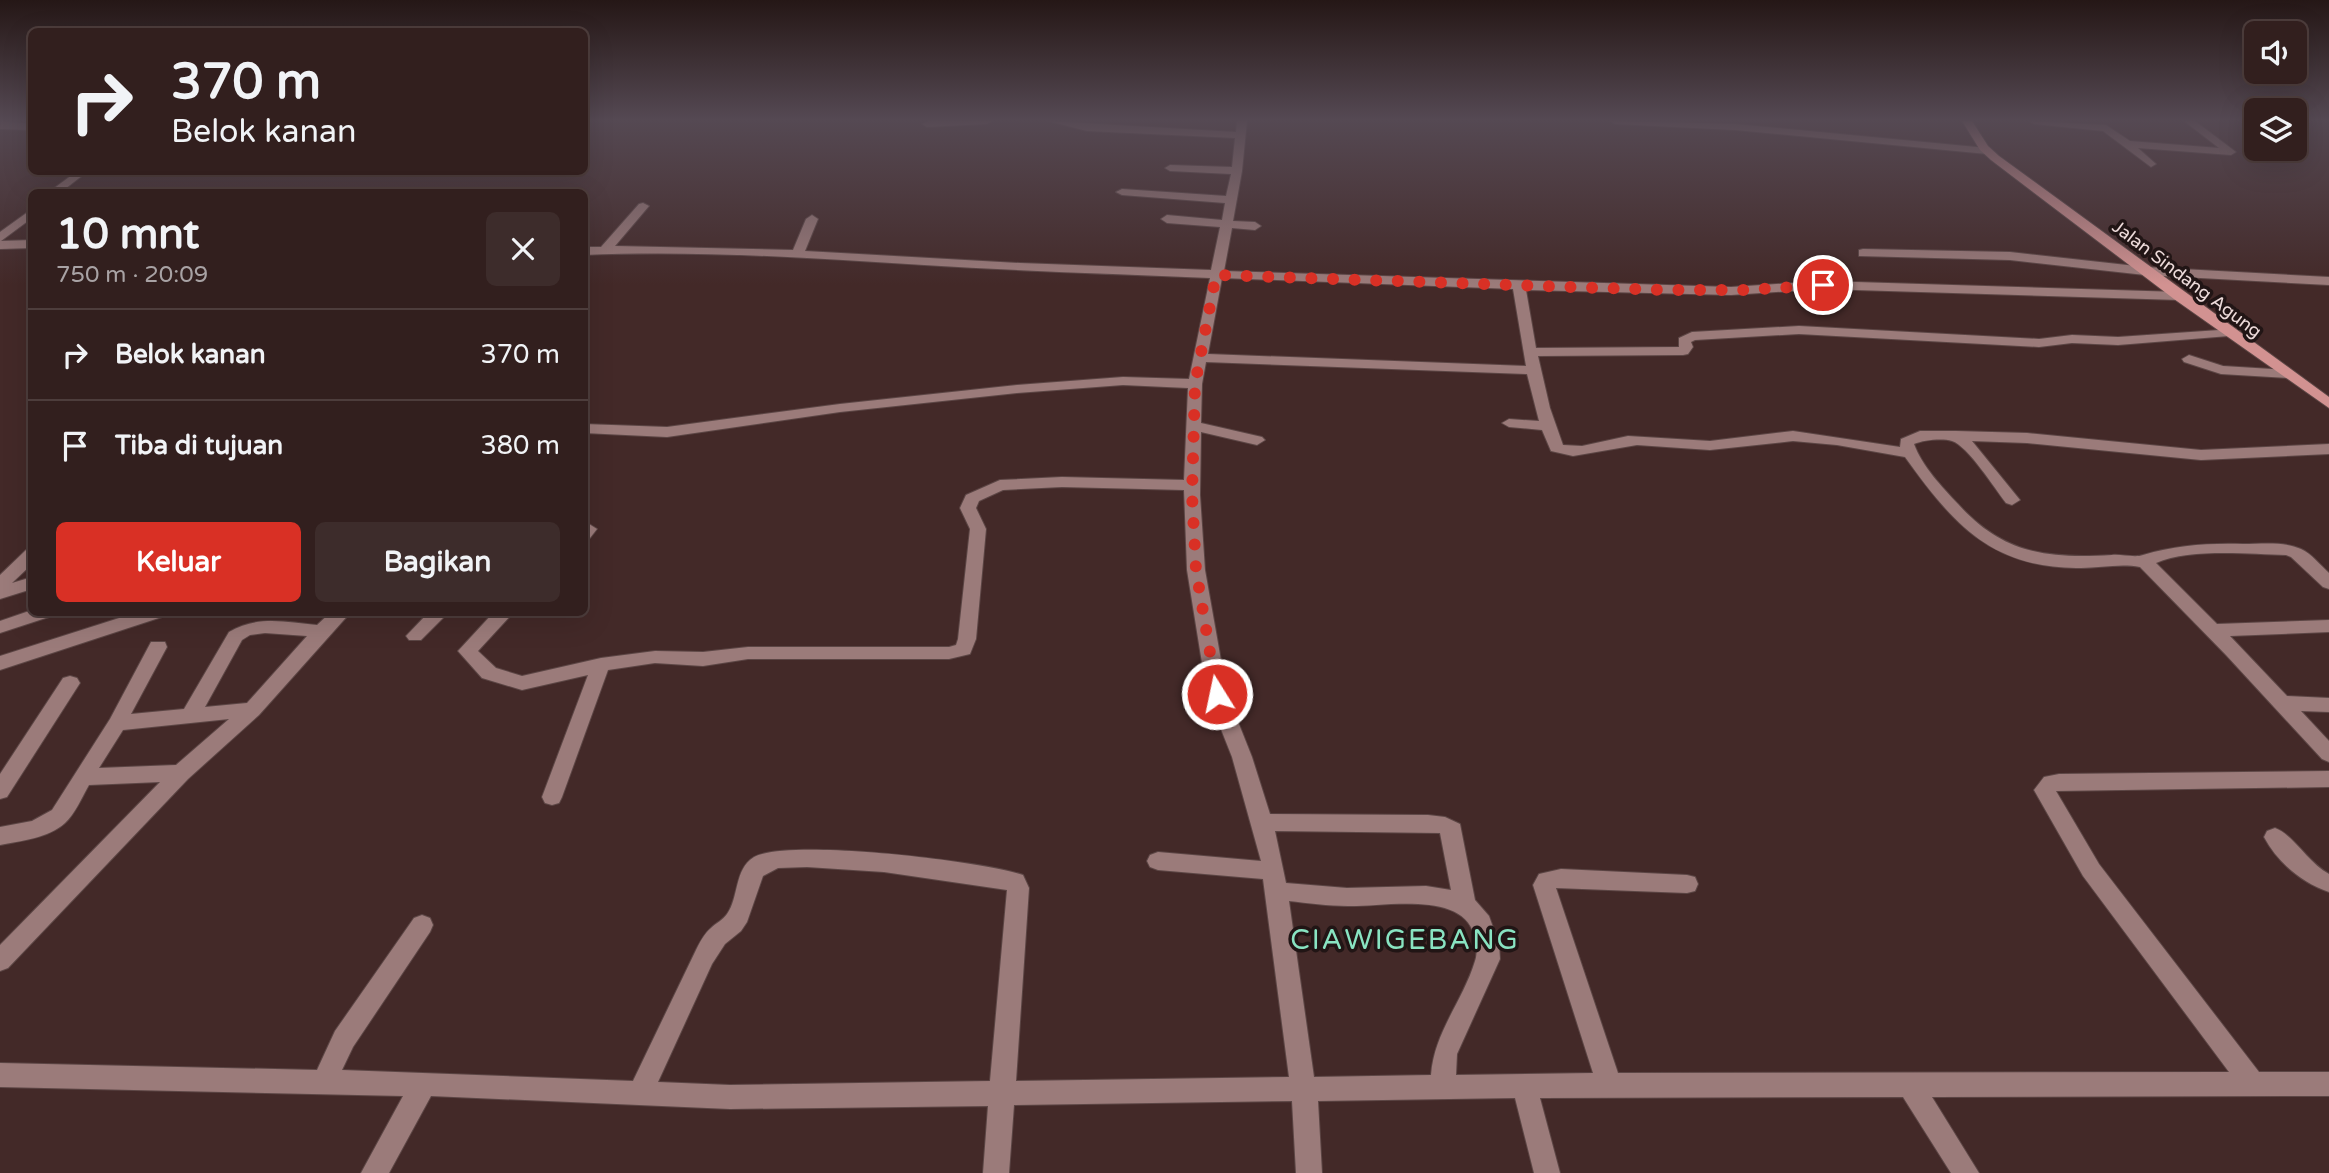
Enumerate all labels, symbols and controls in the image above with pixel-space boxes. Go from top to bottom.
map controls [2244,21,2307,161]
button: sound [2244,21,2307,84]
text: 370 m [171,53,321,112]
icon: right [56,56,147,147]
button: layers [2244,98,2307,161]
text: Belok kanan [171,113,356,151]
text: 10 mnt [56,209,199,260]
button: close [486,212,560,286]
street label: Jalan Sindang Agung [2108,216,2266,342]
pin [1793,255,1853,315]
text: 750 m · 20:09 [56,261,208,289]
icon: arrive [1804,266,1842,304]
icon: right [56,336,94,374]
text: Belok kanan [115,339,266,370]
text: 370 m [480,339,560,370]
icon: arrive [56,427,94,465]
text: Tiba di tujuan [115,430,283,461]
text: 380 m [480,430,560,461]
button: Keluar [56,522,301,602]
button: Bagikan [315,522,560,602]
position arrow [1180,657,1254,731]
district label: CIAWIGEBANG [1290,923,1520,957]

